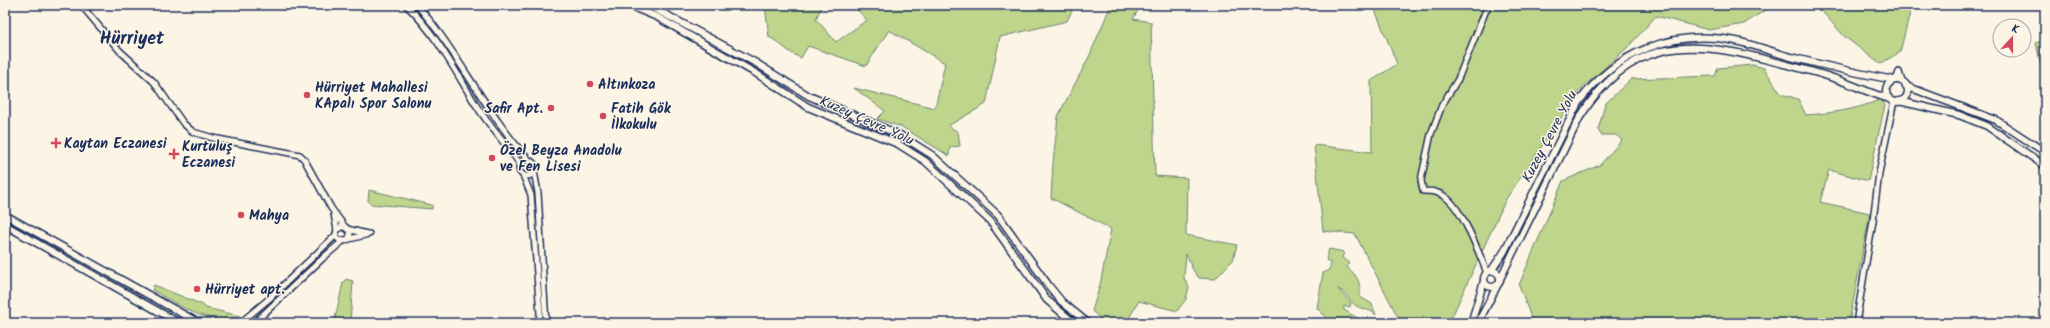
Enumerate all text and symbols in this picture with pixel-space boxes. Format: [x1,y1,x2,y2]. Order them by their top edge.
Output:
north arrow [1992,18,2032,58]
text: K [2009,20,2022,39]
district label: Hürriyet [100,25,165,54]
place label: Altınkoza [598,74,655,96]
place label: Hürriyet Mahallesi KApalı Spor Salonu [315,77,432,115]
marker: Altınkoza [585,79,595,89]
street label: Kuzey Çevre Yolu [1516,86,1584,186]
marker: Hürriyet Mahallesi KApalı Spor Salonu [302,90,312,100]
street label: Kuzey Çevre Yolu [816,90,918,152]
place label: Safir Apt. [484,98,543,120]
place label: Fatih Gök İlkokulu [611,98,672,136]
marker: Safir Apt. [546,103,556,113]
marker: Fatih Gök İlkokulu [598,111,608,121]
place label: Kaytan Eczanesi [64,133,167,155]
place label: Kurtuluş Eczanesi [182,136,236,174]
marker: Kaytan Eczanesi [51,138,61,148]
place label: Özel Beyza Anadolu ve Fen Lisesi [500,140,622,178]
marker: Kurtuluş Eczanesi [169,149,179,159]
marker: Özel Beyza Anadolu ve Fen Lisesi [487,153,497,163]
place label: Mahya [249,205,289,227]
marker: Mahya [236,210,246,220]
place label: Hürriyet apt. [205,279,285,301]
marker: Hürriyet apt. [192,284,202,294]

